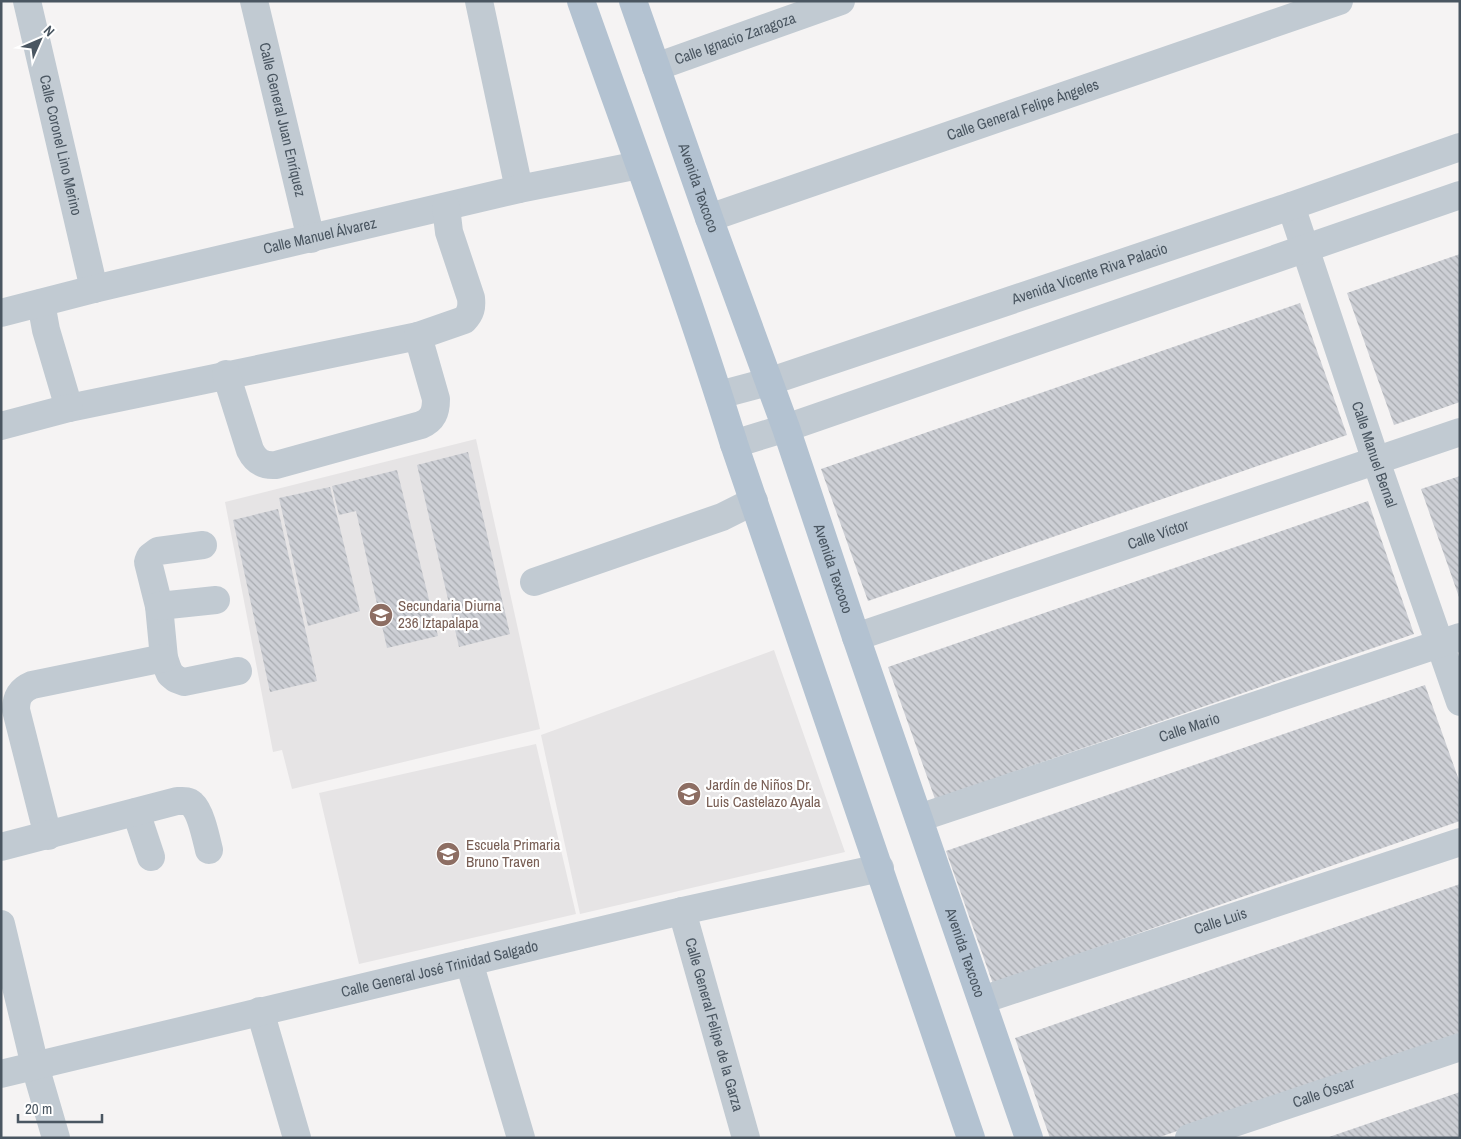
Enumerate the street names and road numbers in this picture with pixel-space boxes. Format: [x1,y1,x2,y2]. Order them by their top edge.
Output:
street label: Calle Ignacio Zaragoza [671,7,799,70]
street label: Calle General Juan Enríquez [254,40,312,199]
street label: Calle Coronel Lino Merino [35,73,88,218]
street label: Calle General Felipe Ángeles [944,74,1102,145]
street label: Avenida Texcoco [673,139,724,235]
street label: Calle Manuel Álvarez [261,212,378,259]
street label: Avenida Vicente Riva Palacio [1008,237,1170,310]
street label: Calle Manuel Bernal [1347,398,1402,510]
street label: Calle Víctor [1125,514,1191,554]
street label: Avenida Texcoco [809,520,858,616]
street label: Calle Mario [1156,707,1222,747]
street label: Calle Luis [1191,902,1249,939]
street label: Avenida Texcoco [940,904,991,1000]
street label: Calle General José Trinidad Salgado [339,935,540,1002]
street label: Calle General Felipe de la Garza [680,935,749,1114]
street label: Calle Óscar [1290,1072,1357,1113]

